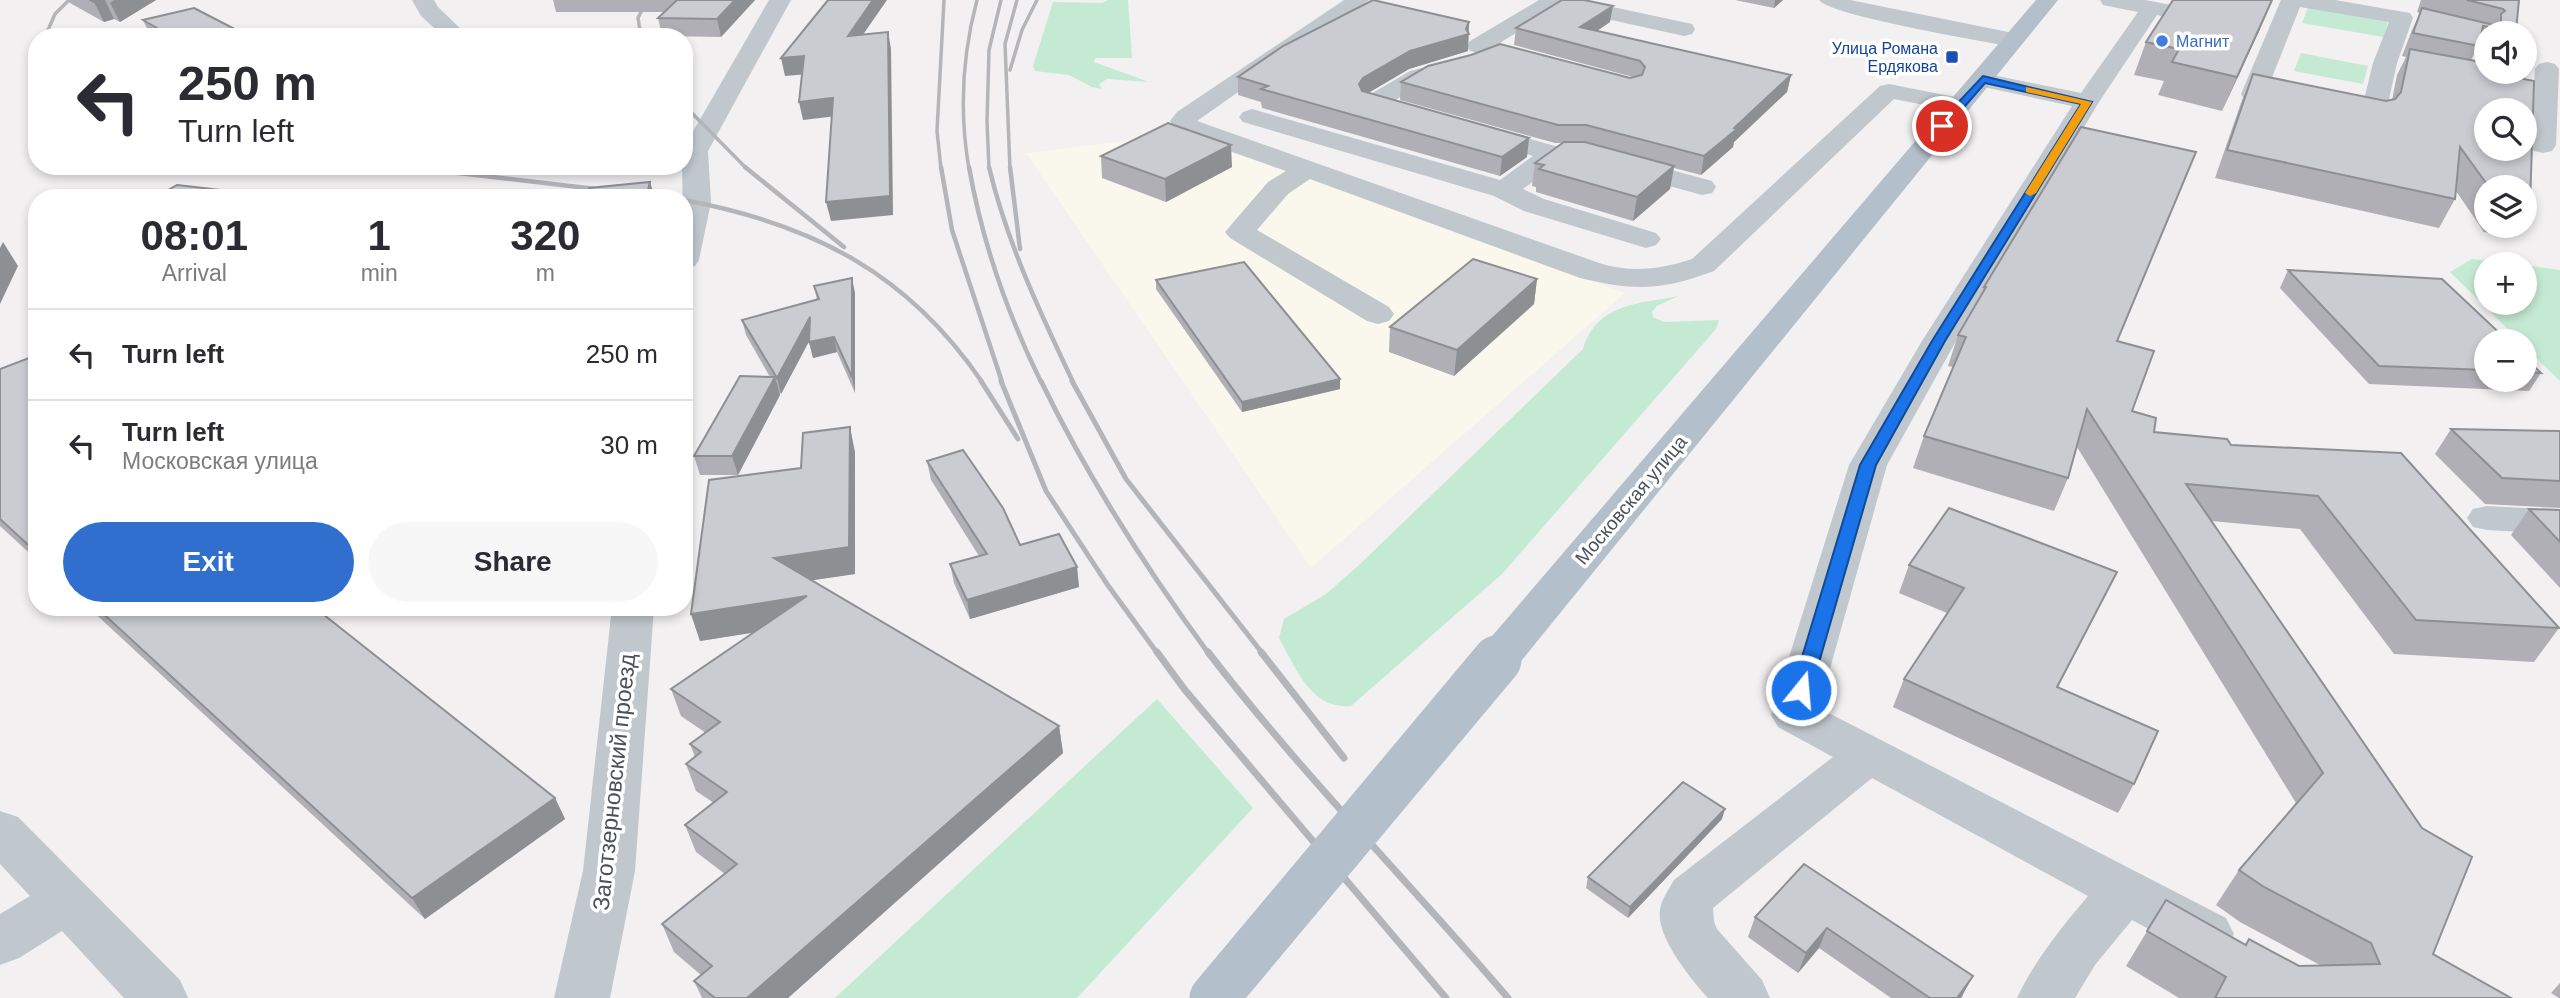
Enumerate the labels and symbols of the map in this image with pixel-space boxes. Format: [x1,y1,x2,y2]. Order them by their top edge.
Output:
marker: Магнит [2154,33,2170,49]
place label: Магнит [2176,33,2230,50]
place label: Улица Романа Ердякова [1832,40,1938,75]
marker: Улица Романа Ердякова [1944,49,1960,65]
pin [1912,96,1972,156]
street label: Московская улица [1571,431,1691,569]
street label: Заготзерновский проезд [588,652,640,912]
position arrow [1764,653,1838,727]

